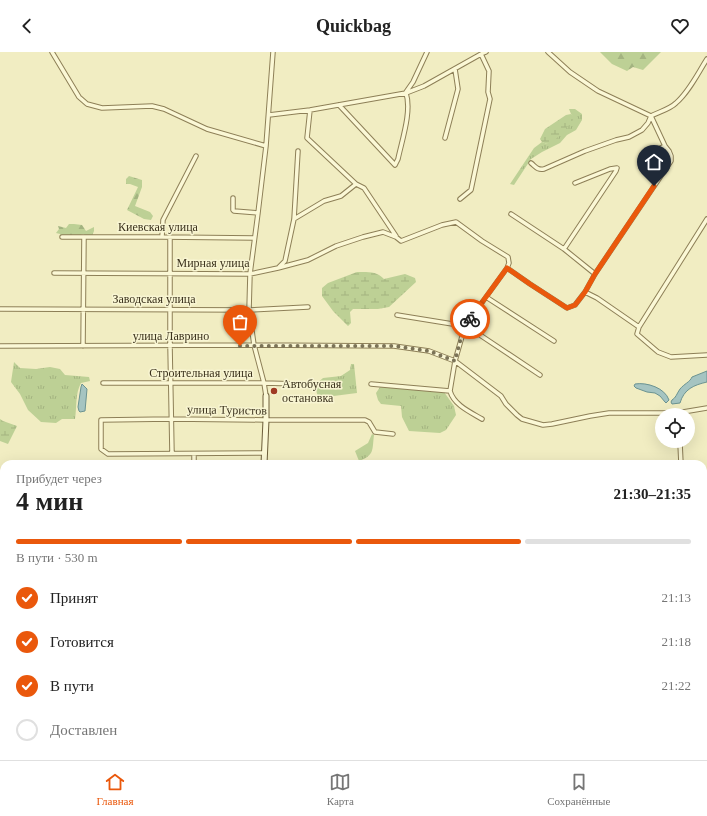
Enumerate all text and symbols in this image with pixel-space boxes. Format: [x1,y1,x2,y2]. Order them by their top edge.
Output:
icon: back [16,15,38,37]
icon: heart [669,15,691,37]
text: Quickbag [316,16,391,36]
pin [637,145,671,186]
icon: home [643,151,665,173]
street label: Киевская улица [118,220,199,234]
street label: Мирная улица [177,256,250,270]
street label: Заводская улица [112,292,196,306]
courier [450,299,490,339]
pin [223,305,257,346]
icon: bike [459,308,481,330]
icon: bag [229,311,251,333]
street label: улица Лаврино [133,329,209,343]
street label: Строительная улица [149,366,253,380]
place label: Автобусная остановка [282,377,342,405]
marker: Автобусная остановка [269,386,279,396]
street label: улица Туристов [187,402,267,418]
map controls [655,408,695,448]
button: locate [655,408,695,448]
text: Прибудет через [16,471,102,486]
text: 21:30–21:35 [614,486,691,502]
text: 4 мин [16,487,83,516]
text: В пути · 530 m [16,550,98,565]
icon: check [16,587,38,609]
text: Принят [50,590,98,606]
text: 21:13 [661,590,691,605]
icon: check [16,631,38,653]
text: Готовится [50,634,114,650]
text: 21:18 [661,634,691,649]
icon: check [16,675,38,697]
text: В пути [50,678,94,694]
text: 21:22 [661,678,691,693]
text: Доставлен [50,722,117,738]
tab: Главная [97,771,134,807]
tab: Карта [327,771,354,807]
tab: Сохранённые [547,771,610,807]

